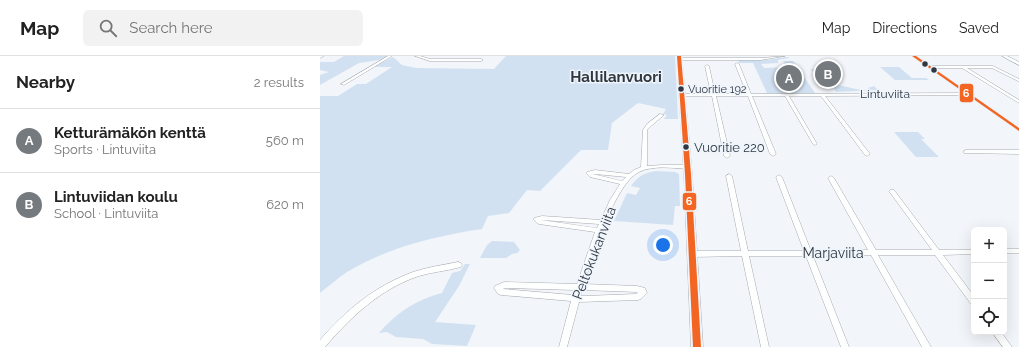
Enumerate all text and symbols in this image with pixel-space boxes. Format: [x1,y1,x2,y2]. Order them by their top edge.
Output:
search box [83,10,363,46]
text: Map [20,17,59,39]
icon: search [97,17,119,39]
text: Search here [129,19,213,37]
text: Map [822,20,850,36]
text: Directions [872,20,937,36]
text: Saved [959,20,999,36]
pin: B [815,59,841,89]
unlabelled marker [920,59,930,69]
pin: A [776,63,802,93]
unlabelled marker [929,65,939,75]
district label: Hallilanvuori [570,68,662,86]
text: Nearby [16,72,75,92]
text: 2 results [254,75,304,90]
place label: Vuoritie 192 [688,83,747,96]
line badge: 6 [959,83,974,103]
marker: Vuoritie 192 [676,84,686,94]
street label: Lintuviita [860,87,910,101]
text: 6 [963,87,970,100]
text: Ketturämäkön kenttä [54,124,206,142]
text: A [25,133,33,148]
text: 560 m [266,133,304,148]
place label: Vuoritie 220 [694,140,765,155]
text: Sports · Lintuviita [54,142,156,157]
marker: Vuoritie 220 [681,142,691,152]
text: Lintuviidan koulu [54,188,178,206]
line badge: 6 [682,192,697,211]
text: 6 [686,195,693,208]
text: B [25,197,33,212]
text: 620 m [266,197,304,212]
street label: Peltokukanviita [569,204,619,302]
text: School · Lintuviita [54,206,158,221]
map controls [971,227,1007,335]
button: + [971,227,1007,263]
your location [653,235,673,255]
street label: Marjaviita [802,245,864,261]
button: − [971,263,1007,299]
button: locate [971,299,1007,335]

